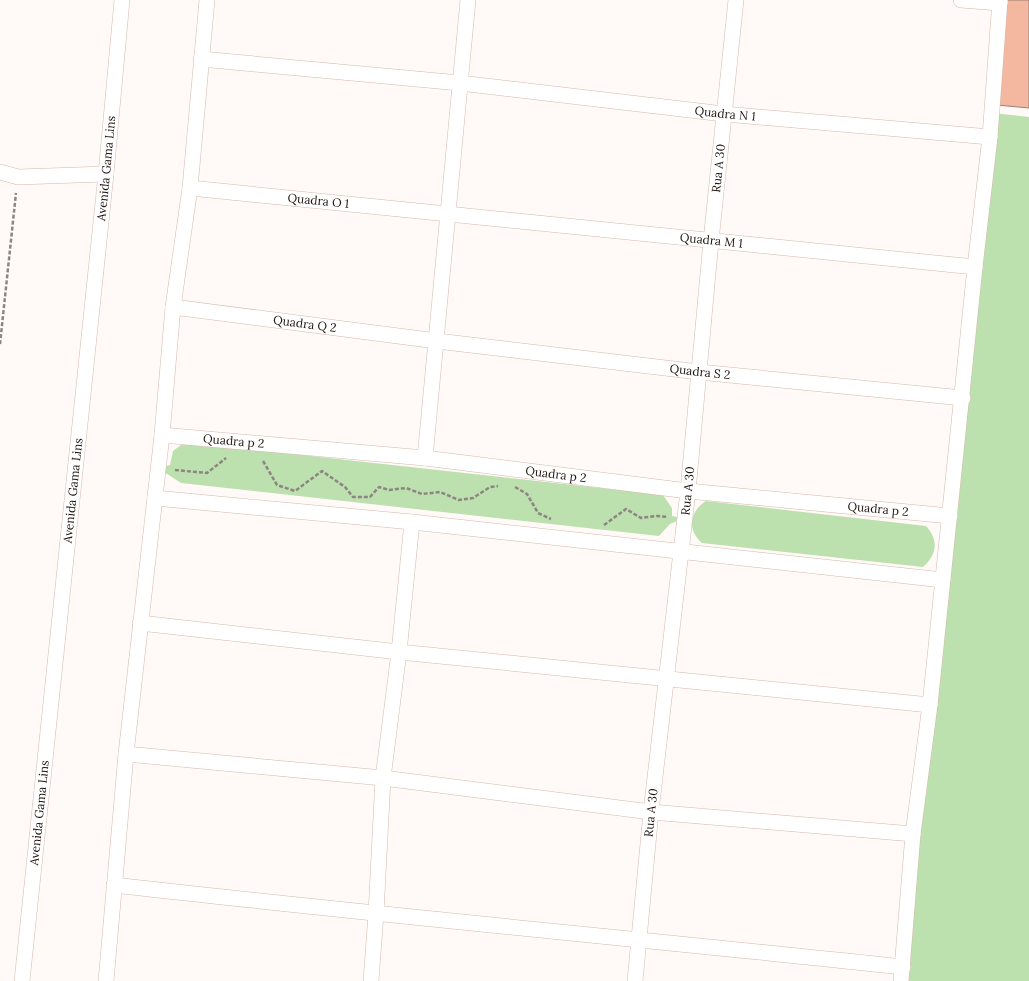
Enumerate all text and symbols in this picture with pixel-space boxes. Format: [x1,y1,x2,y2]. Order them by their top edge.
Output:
street label: Quadra N 1 [694,103,756,124]
street label: Avenida Gama Lins [93,115,118,223]
street label: Rua A 30 [708,143,728,193]
street label: Quadra O 1 [287,190,350,211]
street label: Quadra M 1 [679,229,744,251]
street label: Quadra Q 2 [272,312,338,335]
street label: Quadra S 2 [669,361,731,382]
street label: Quadra p 2 [203,431,265,451]
street label: Avenida Gama Lins [60,437,86,545]
street label: Quadra p 2 [525,463,587,485]
street label: Rua A 30 [677,466,697,516]
street label: Quadra p 2 [847,498,909,519]
street label: Avenida Gama Lins [26,759,52,867]
street label: Rua A 30 [641,788,661,838]

